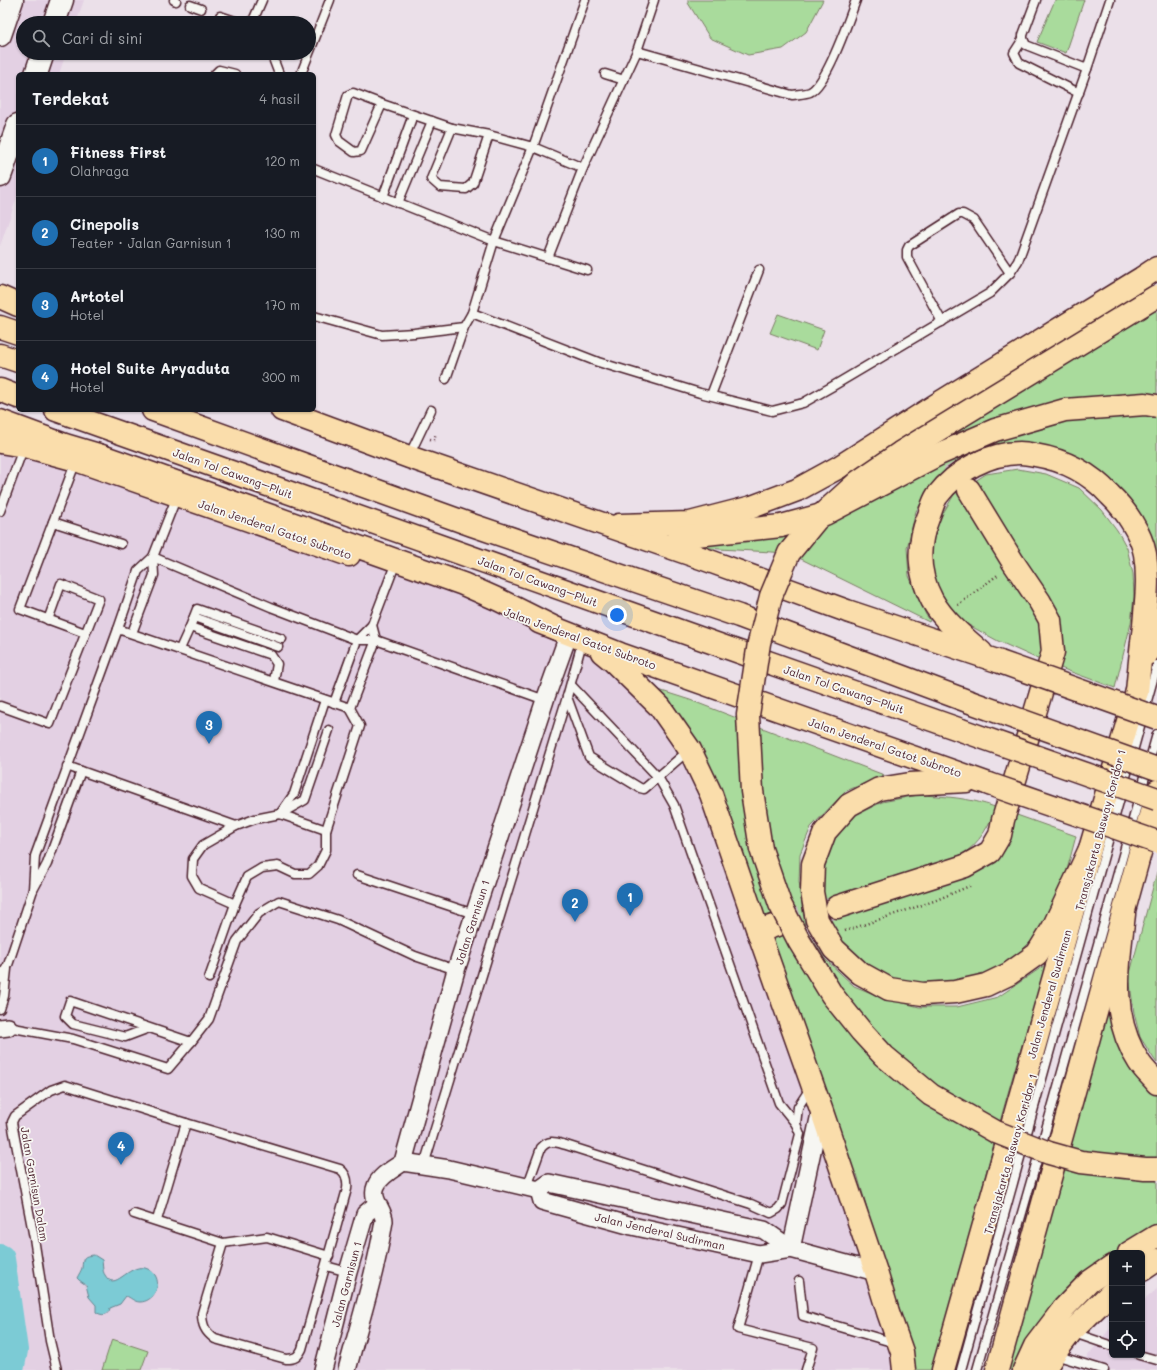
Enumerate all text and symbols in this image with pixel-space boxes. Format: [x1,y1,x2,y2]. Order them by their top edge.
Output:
search box [16,16,316,60]
icon: search [30,27,52,49]
text: Cari di sini [62,28,143,48]
text: Terdekat [32,87,109,109]
text: 4 hasil [259,90,300,107]
text: Fitness First [70,142,166,162]
text: 1 [42,152,48,169]
text: 120 m [264,152,300,169]
text: Olahraga [70,162,129,179]
text: Cinepolis [70,214,139,234]
text: 2 [41,224,49,241]
text: 130 m [264,224,300,241]
text: Teater · Jalan Garnisun 1 [70,234,232,251]
text: Artotel [70,286,124,306]
text: 3 [41,296,49,313]
text: 170 m [264,296,300,313]
text: Hotel [70,306,104,323]
text: Hotel Suite Aryaduta [70,358,230,378]
text: 4 [41,368,49,385]
text: 300 m [262,368,300,385]
text: Hotel [70,378,104,395]
street label: Jalan Tol Cawang–Pluit [171,444,295,502]
street label: Jalan Jenderal Gatot Subroto [197,496,354,562]
street label: Jalan Tol Cawang–Pluit [476,552,600,610]
street label: Jalan Jenderal Gatot Subroto [502,603,659,673]
your location [607,605,627,625]
street label: Jalan Tol Cawang–Pluit [782,661,906,717]
pin: 3 [196,711,222,744]
street label: Jalan Jenderal Gatot Subroto [807,714,964,780]
street label: Transjakarta Busway Koridor 1 [1071,748,1129,912]
street label: Jalan Garnisun 1 [451,878,493,966]
pin: 1 [617,883,643,916]
pin: 2 [562,889,588,922]
street label: Jalan Jenderal Sudirman [1023,928,1075,1060]
street label: Transjakarta Busway Koridor 1 [980,1072,1040,1236]
street label: Jalan Garnisun Dalam [18,1126,52,1242]
pin: 4 [108,1132,134,1165]
street label: Jalan Jenderal Sudirman [593,1209,727,1253]
street label: Jalan Garnisun 1 [327,1240,365,1328]
map controls [1109,1250,1145,1358]
button: + [1109,1250,1145,1286]
button: − [1109,1286,1145,1322]
button: locate [1109,1322,1145,1358]

